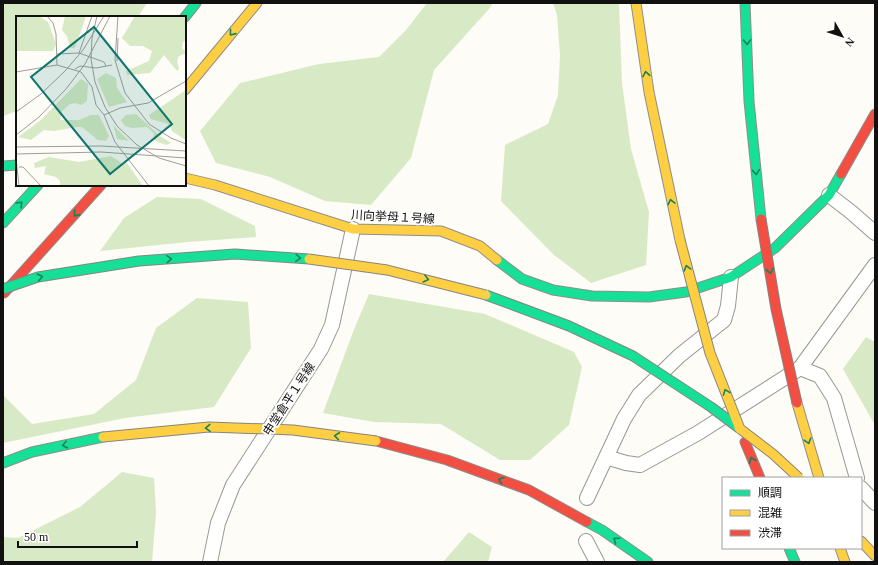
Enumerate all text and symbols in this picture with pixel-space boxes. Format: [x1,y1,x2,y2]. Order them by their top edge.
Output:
inset map [16,16,186,186]
north arrow [822,16,862,56]
one-way arrow [230,29,237,36]
text: N [843,35,857,49]
one-way arrow [743,39,751,45]
one-way arrow [642,71,650,77]
one-way arrow [752,169,761,175]
one-way arrow [668,199,676,205]
one-way arrow [16,201,23,209]
street label: 川向挙母１号線 [351,208,435,226]
one-way arrow [73,209,80,217]
one-way arrow [166,254,172,263]
one-way arrow [295,254,301,263]
one-way arrow [684,265,692,271]
one-way arrow [765,268,774,274]
one-way arrow [37,274,43,282]
one-way arrow [423,275,430,283]
street label: 申堂倉平１号線 [260,360,318,438]
one-way arrow [722,389,730,396]
one-way arrow [205,424,211,432]
one-way arrow [334,432,340,441]
one-way arrow [803,437,812,444]
one-way arrow [61,441,68,449]
one-way arrow [749,456,757,463]
one-way arrow [497,476,504,484]
legend [722,477,862,549]
text: 順調 [758,486,782,500]
text: 混雑 [758,506,782,520]
scale bar [18,523,137,549]
text: 渋滞 [758,526,782,540]
text: 50 m [24,530,49,544]
one-way arrow [613,538,620,545]

